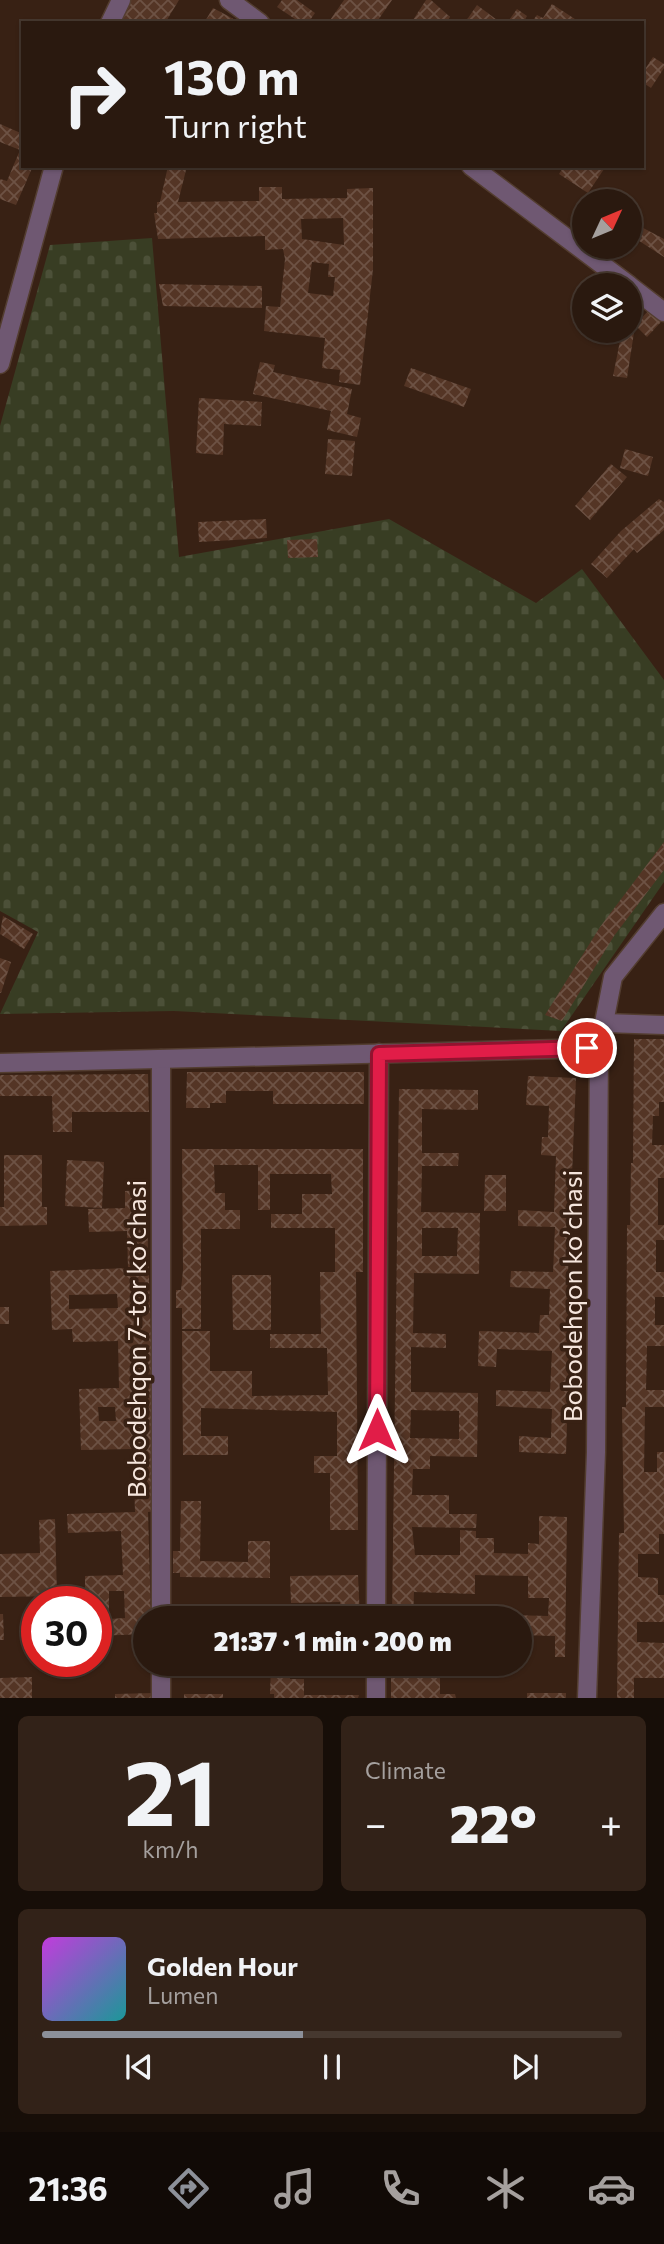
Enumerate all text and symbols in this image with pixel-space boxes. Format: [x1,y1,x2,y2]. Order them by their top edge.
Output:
text: 130 m [164,45,299,105]
icon: right [49,49,140,140]
text: Turn right [164,105,307,145]
north arrow [572,189,642,259]
map controls [572,189,642,343]
button: layers [572,273,642,343]
pin [557,1018,617,1078]
icon: arrive [568,1029,606,1067]
street label: Bobodehqon koʼchasi [556,1170,587,1422]
street label: Bobodehqon 7-tor koʼchasi [120,1180,151,1498]
position arrow [340,1393,414,1467]
speed limit sign: 30 [21,1586,112,1677]
text: 21:37 · 1 min · 200 m [213,1625,452,1656]
text: 21 [124,1733,217,1845]
text: Climate [365,1756,446,1784]
text: 22° [449,1790,537,1854]
text: − [365,1799,387,1846]
text: + [600,1799,622,1846]
text: km/h [143,1835,198,1863]
text: Golden Hour [147,1950,298,1981]
text: Lumen [147,1981,218,2009]
icon: previous [120,2048,158,2086]
icon: pause [313,2048,351,2086]
icon: next [506,2048,544,2086]
icon: directions [164,2164,213,2213]
icon: music [270,2164,319,2213]
icon: phone [376,2164,425,2213]
icon: climate [481,2164,530,2213]
icon: car [587,2164,636,2213]
text: 21:36 [28,2168,108,2208]

